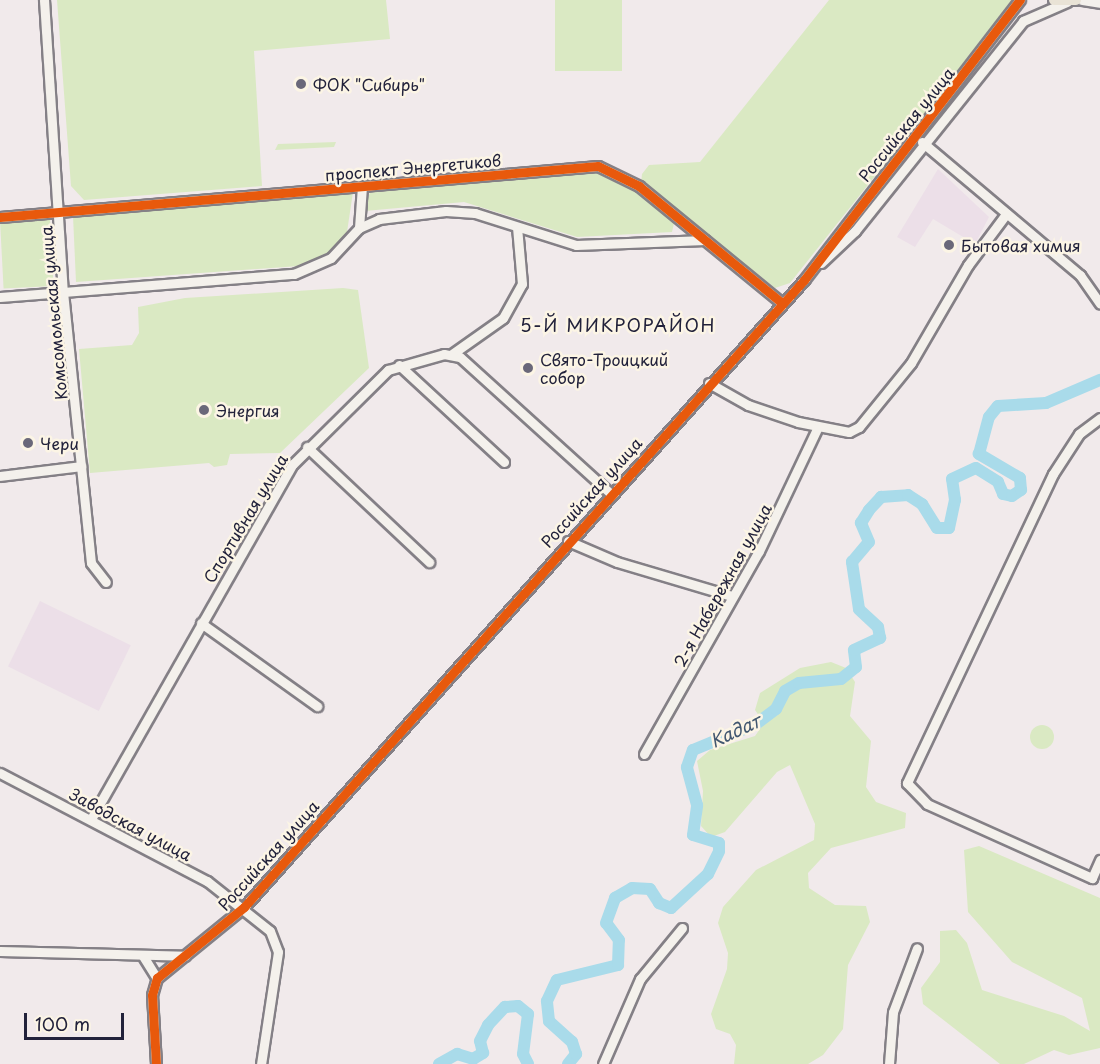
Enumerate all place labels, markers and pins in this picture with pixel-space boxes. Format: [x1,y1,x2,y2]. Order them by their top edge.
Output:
place label: ФОК "Сибирь" [313,74,426,94]
marker: ФОК "Сибирь" [294,77,308,91]
place label: Бытовая химия [961,235,1081,255]
marker: Бытовая химия [942,238,956,252]
place label: Свято-Троицкий собор [540,349,668,387]
marker: Свято-Троицкий собор [521,361,535,375]
place label: Энергия [216,400,280,420]
marker: Энергия [197,403,211,417]
place label: Чери [40,433,79,453]
marker: Чери [21,436,35,450]

